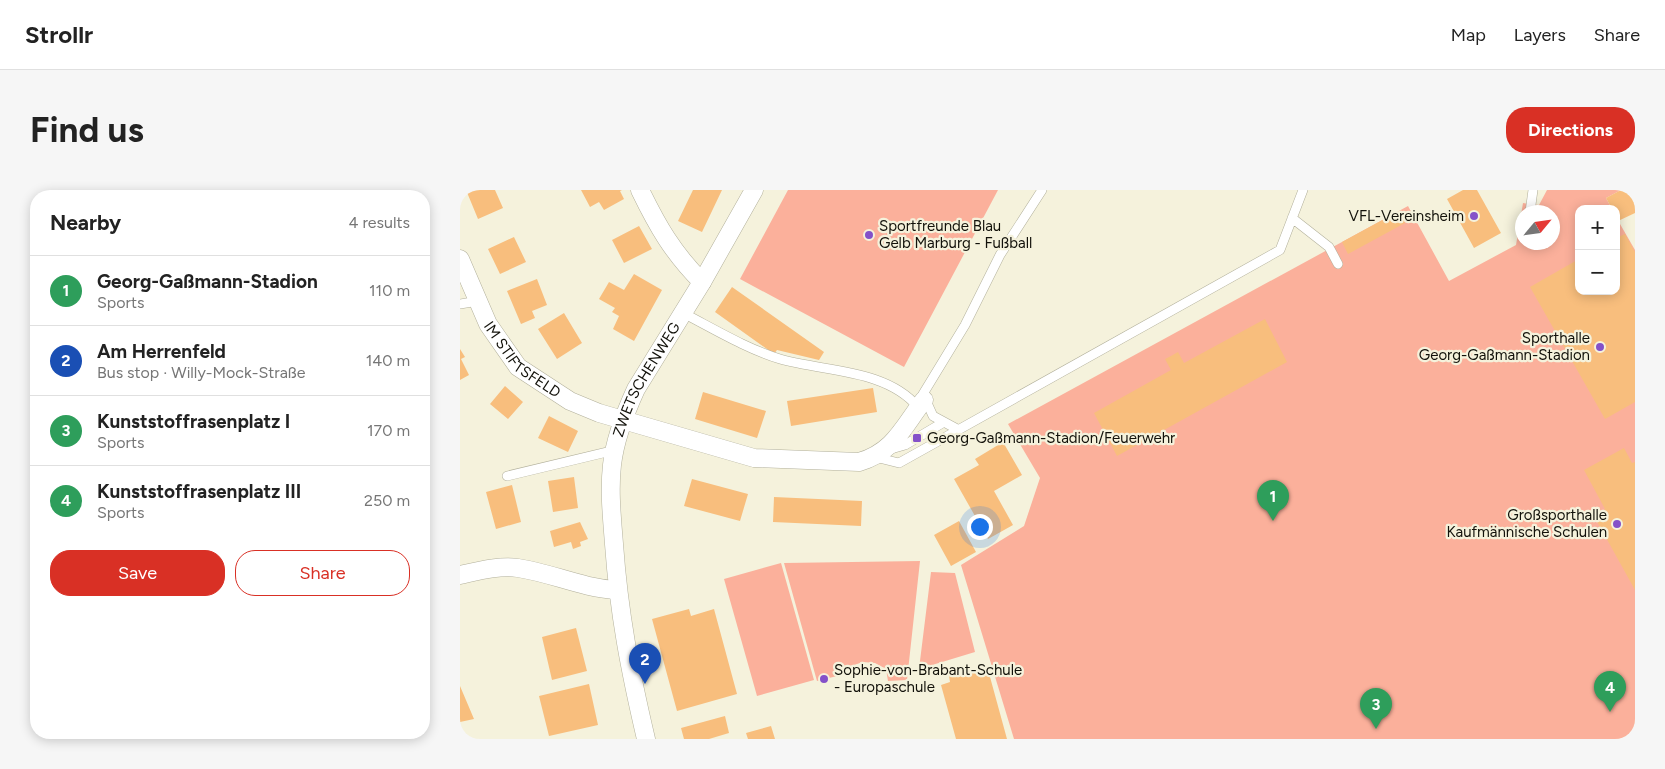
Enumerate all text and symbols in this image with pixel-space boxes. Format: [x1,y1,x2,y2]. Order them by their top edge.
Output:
text: Strollr [25,20,93,49]
text: Map [1451,24,1486,46]
text: Layers [1514,24,1566,46]
text: Share [1594,24,1640,46]
button: Directions [1506,107,1635,153]
text: Find us [30,109,144,151]
north arrow [1515,205,1560,250]
map controls [1575,205,1620,295]
button: + [1575,205,1620,250]
place label: VFL-Vereinsheim [1349,207,1464,225]
text: Nearby [50,210,121,235]
marker: VFL-Vereinsheim [1468,210,1480,222]
text: 4 results [349,213,410,232]
place label: Sportfreunde Blau Gelb Marburg - Fußball [879,217,1032,252]
marker: Sportfreunde Blau Gelb Marburg - Fußball [863,229,875,241]
button: − [1575,250,1620,295]
text: Georg-Gaßmann-Stadion [97,270,318,293]
text: 1 [63,281,69,300]
text: 110 m [369,281,410,300]
text: Sports [97,293,144,312]
street label: IM STIFTSFELD [480,318,564,401]
street label: ZWETSCHENWEG [609,319,684,439]
place label: Sporthalle Georg-Gaßmann-Stadion [1419,329,1590,364]
text: Am Herrenfeld [97,340,226,363]
marker: Sporthalle Georg-Gaßmann-Stadion [1594,341,1606,353]
text: 2 [61,351,71,370]
text: 140 m [366,351,410,370]
text: Bus stop · Willy-Mock-Straße [97,363,306,382]
text: Kunststoffrasenplatz I [97,410,290,433]
text: 3 [62,421,70,440]
text: 170 m [367,421,410,440]
place label: Georg-Gaßmann-Stadion/Feuerwehr [927,429,1175,447]
marker: Georg-Gaßmann-Stadion/Feuerwehr [911,432,923,444]
text: Sports [97,433,144,452]
text: Kunststoffrasenplatz III [97,480,301,503]
pin: 1 [1257,480,1289,521]
text: 4 [61,491,71,510]
text: 250 m [364,491,410,510]
text: Sports [97,503,144,522]
place label: Großsporthalle Kaufmännische Schulen [1447,506,1607,541]
your location [967,514,993,540]
marker: Großsporthalle Kaufmännische Schulen [1611,518,1623,530]
button: Save [50,550,225,596]
button: Share [235,550,410,596]
pin: 2 [629,643,661,684]
place label: Sophie-von-Brabant-Schule - Europaschule [834,661,1022,696]
pin: 4 [1594,671,1626,712]
marker: Sophie-von-Brabant-Schule - Europaschule [818,673,830,685]
pin: 3 [1360,688,1392,729]

